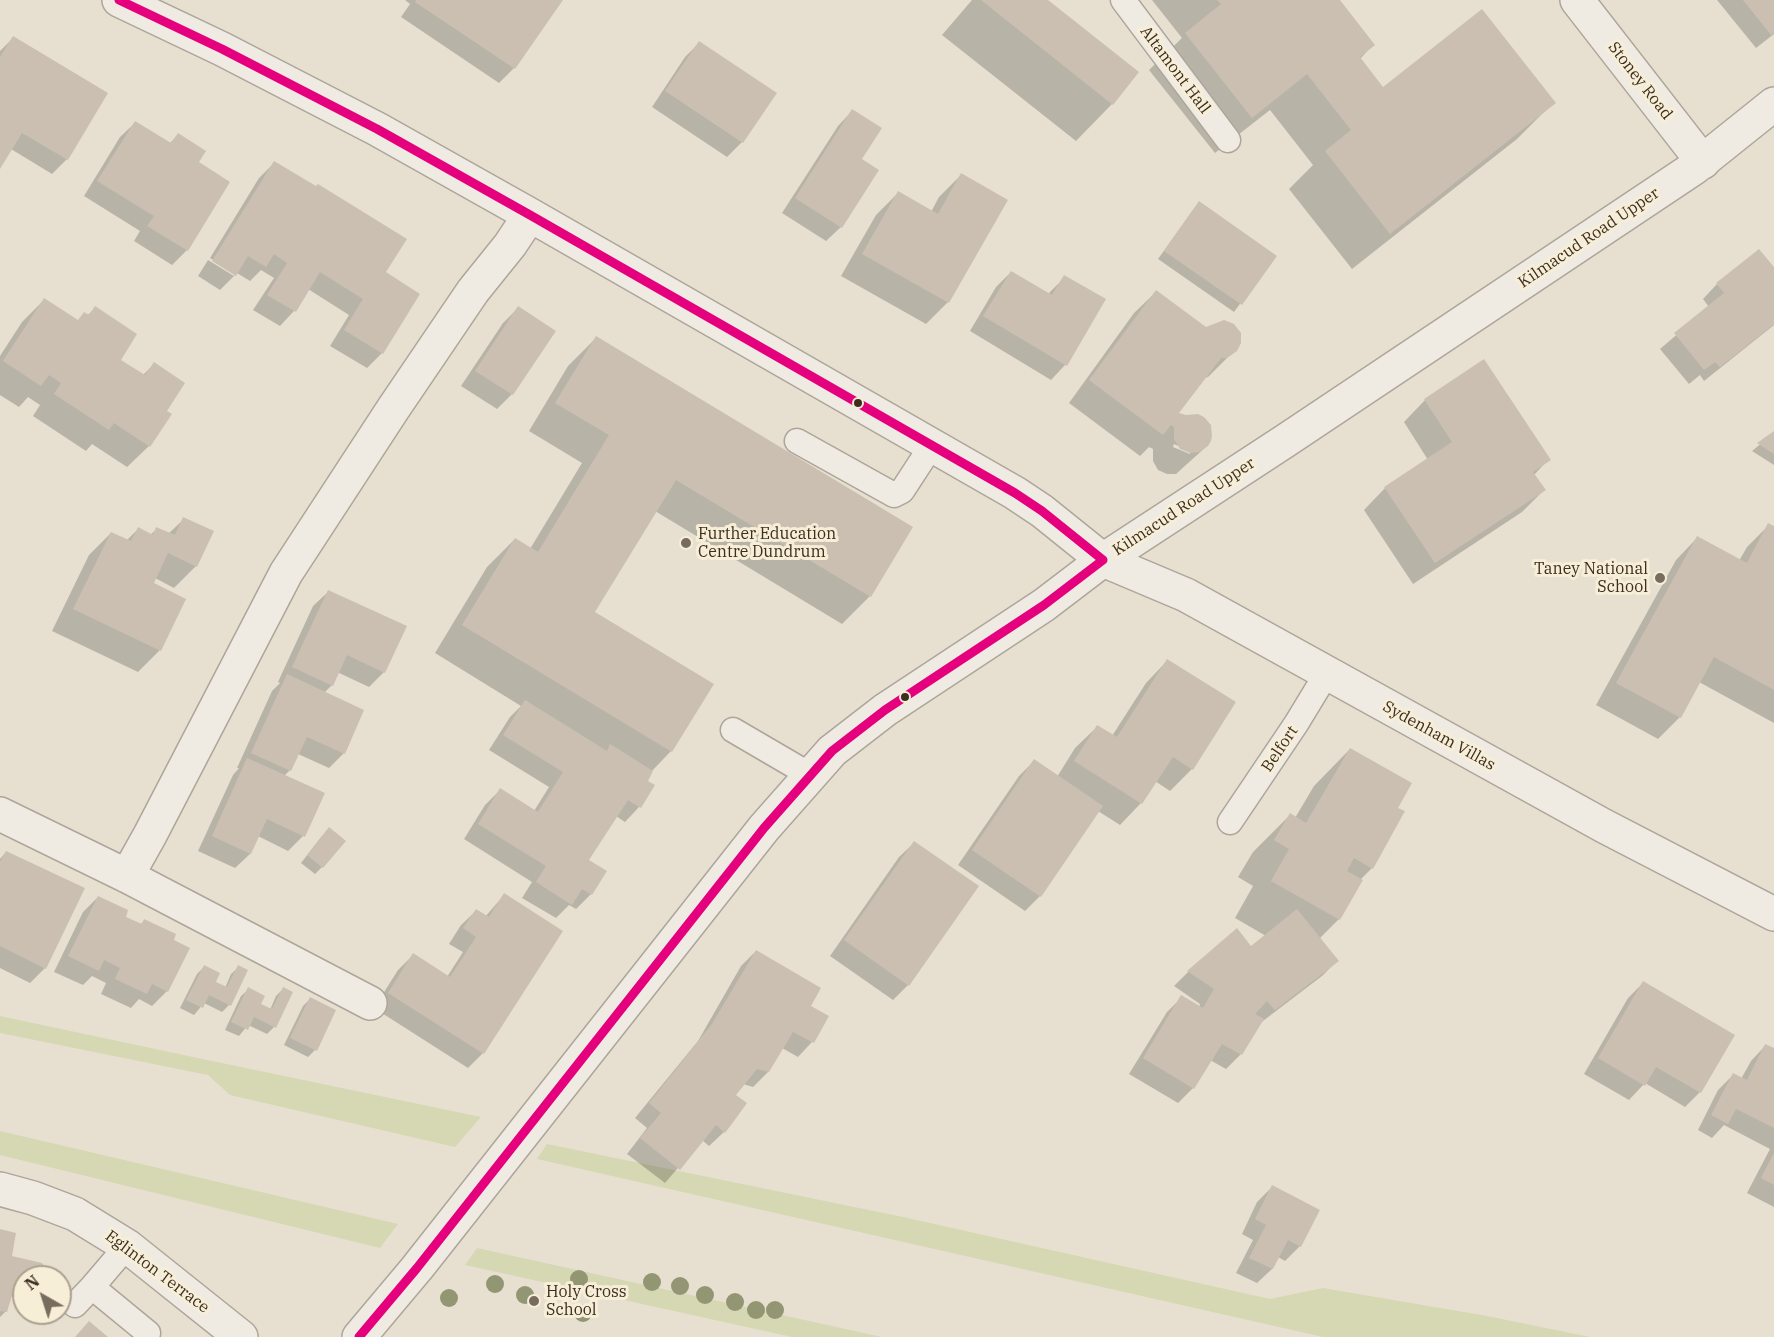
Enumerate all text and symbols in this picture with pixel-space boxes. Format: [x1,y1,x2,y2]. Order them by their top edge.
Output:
street label: Altamont Hall [1136,22,1214,118]
street label: Stoney Road [1604,38,1676,124]
street label: Kilmacud Road Upper [1515,184,1663,292]
unlabelled marker [852,397,864,409]
street label: Kilmacud Road Upper [1109,454,1259,560]
place label: Further Education Centre Dundrum [698,524,836,562]
marker: Further Education Centre Dundrum [679,536,693,550]
place label: Taney National School [1534,559,1648,597]
marker: Taney National School [1653,571,1667,585]
unlabelled marker [899,691,911,703]
street label: Sydenham Villas [1379,697,1499,775]
street label: Belfort [1258,722,1302,776]
street label: Eglinton Terrace [101,1227,213,1317]
north arrow [12,1265,72,1325]
text: N [21,1271,43,1294]
place label: Holy Cross School [546,1282,626,1320]
marker: Holy Cross School [527,1294,541,1308]

